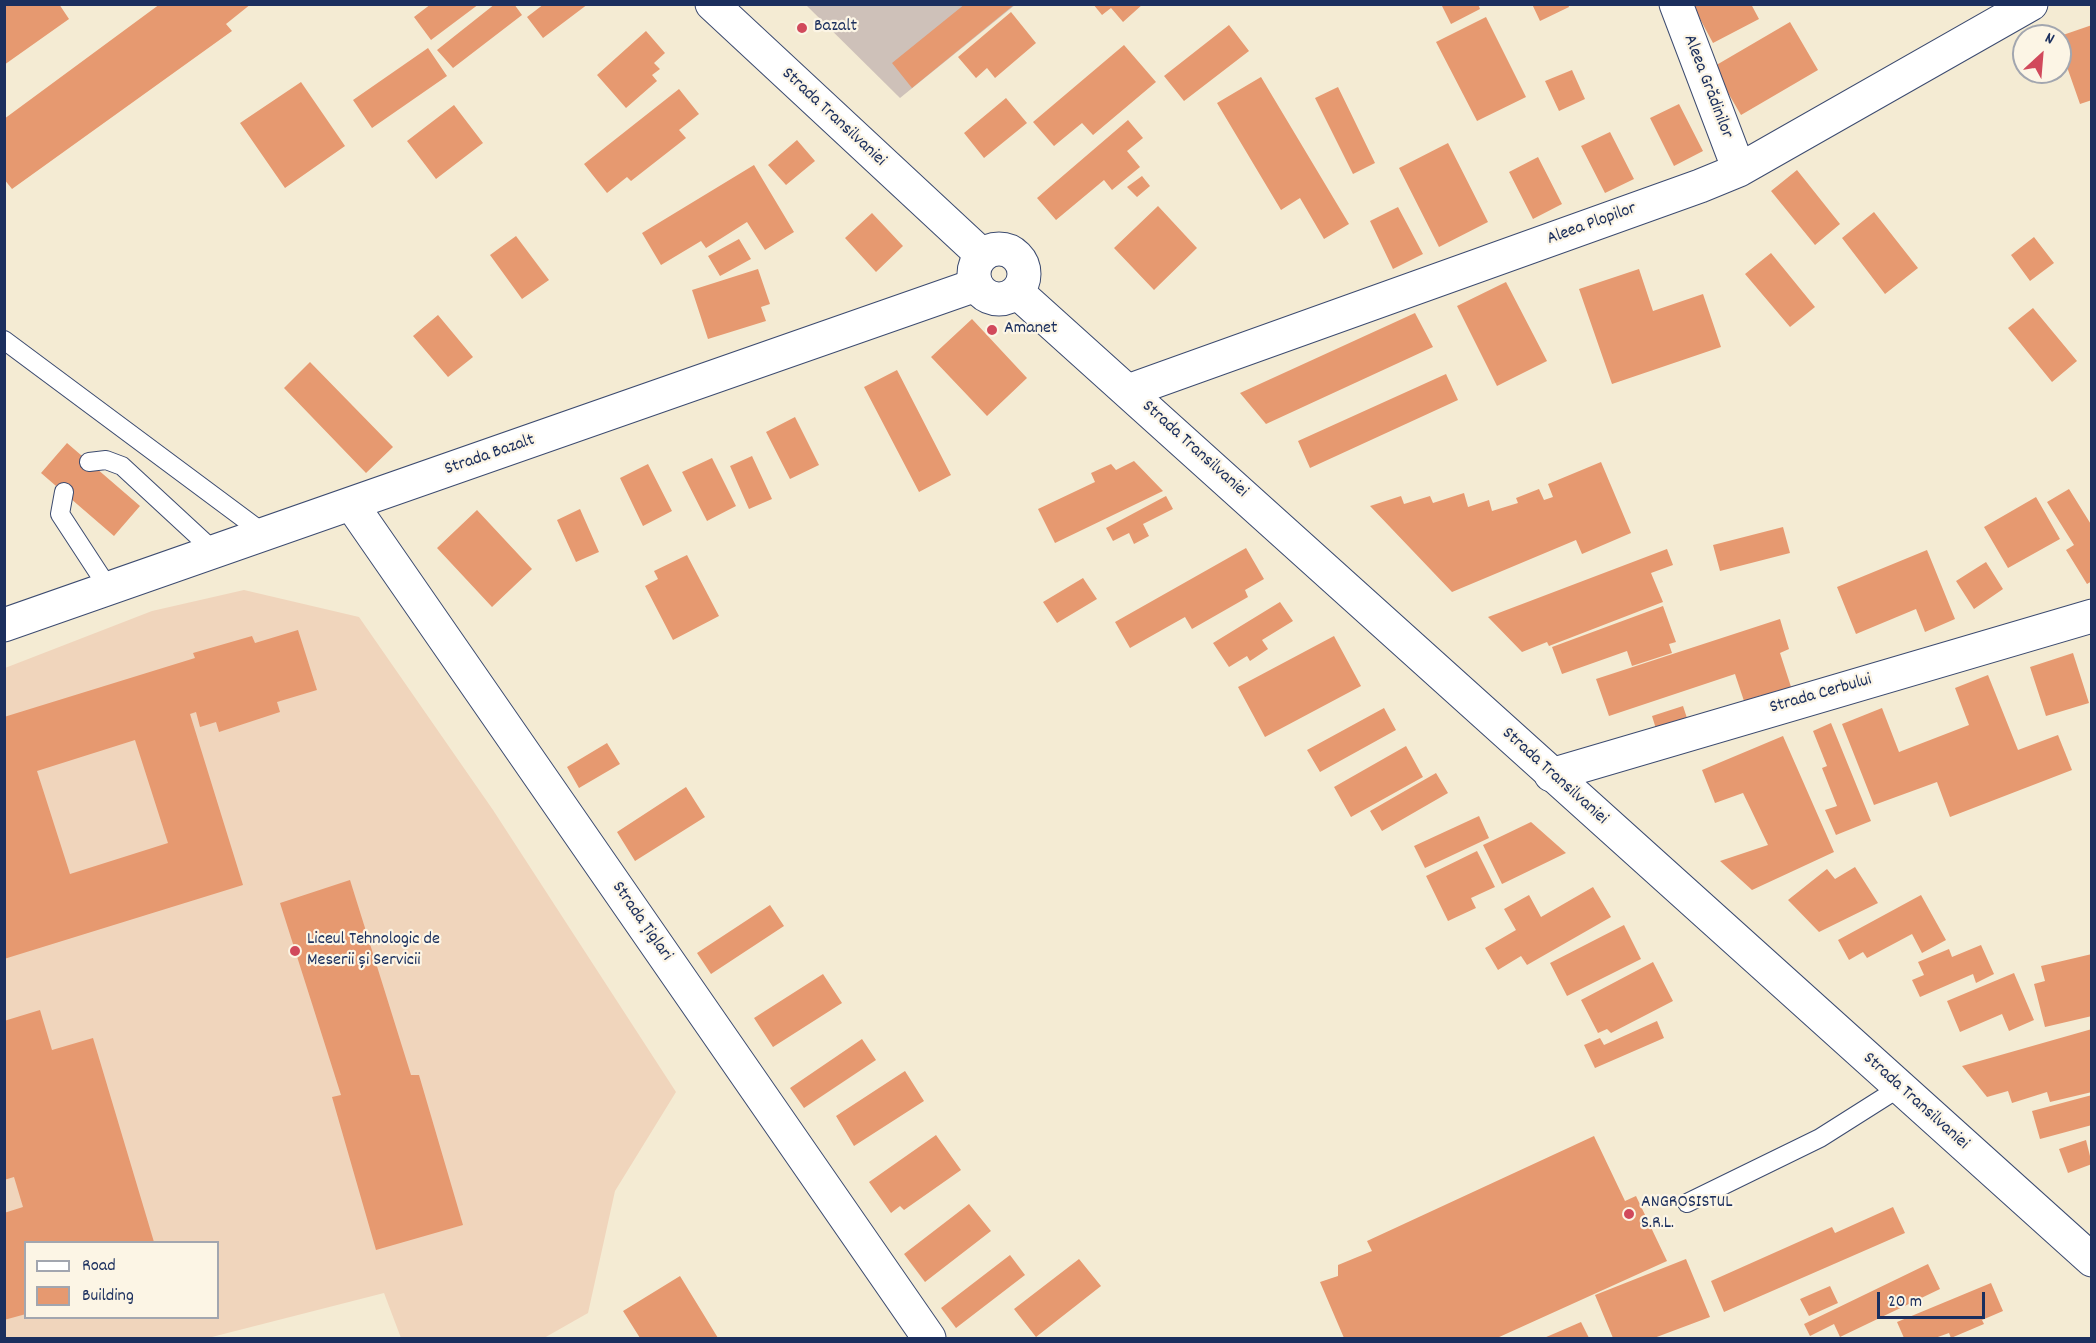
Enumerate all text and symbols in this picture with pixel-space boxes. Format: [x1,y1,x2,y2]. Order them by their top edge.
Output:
place label: Bazalt [814,17,857,39]
marker: Bazalt [795,21,809,35]
north arrow [2012,24,2072,84]
text: N [2041,27,2058,51]
street label: Aleea Grădinilor [1677,32,1737,142]
street label: Strada Transilvaniei [776,64,890,172]
street label: Aleea Plopilor [1544,199,1640,251]
place label: Amanet [1004,319,1058,341]
marker: Amanet [985,323,999,337]
street label: Strada Transilvaniei [1137,397,1251,503]
street label: Strada Bazalt [442,431,538,481]
street label: Strada Cerbului [1768,670,1874,720]
street label: Strada Transilvaniei [1497,724,1611,830]
street label: Strada Țiglari [606,878,676,966]
place label: Liceul Tehnologic de Meserii și Servicii [307,930,440,972]
marker: Liceul Tehnologic de Meserii și Servicii [288,944,302,958]
street label: Strada Transilvaniei [1858,1049,1972,1155]
place label: ANGROSISTUL S.R.L. [1641,1193,1733,1236]
marker: ANGROSISTUL S.R.L. [1622,1207,1636,1221]
legend [24,1241,219,1319]
text: Road [82,1254,116,1279]
scale bar [1880,1280,1988,1318]
text: Building [82,1284,134,1309]
text: 20 m [1888,1290,1922,1315]

